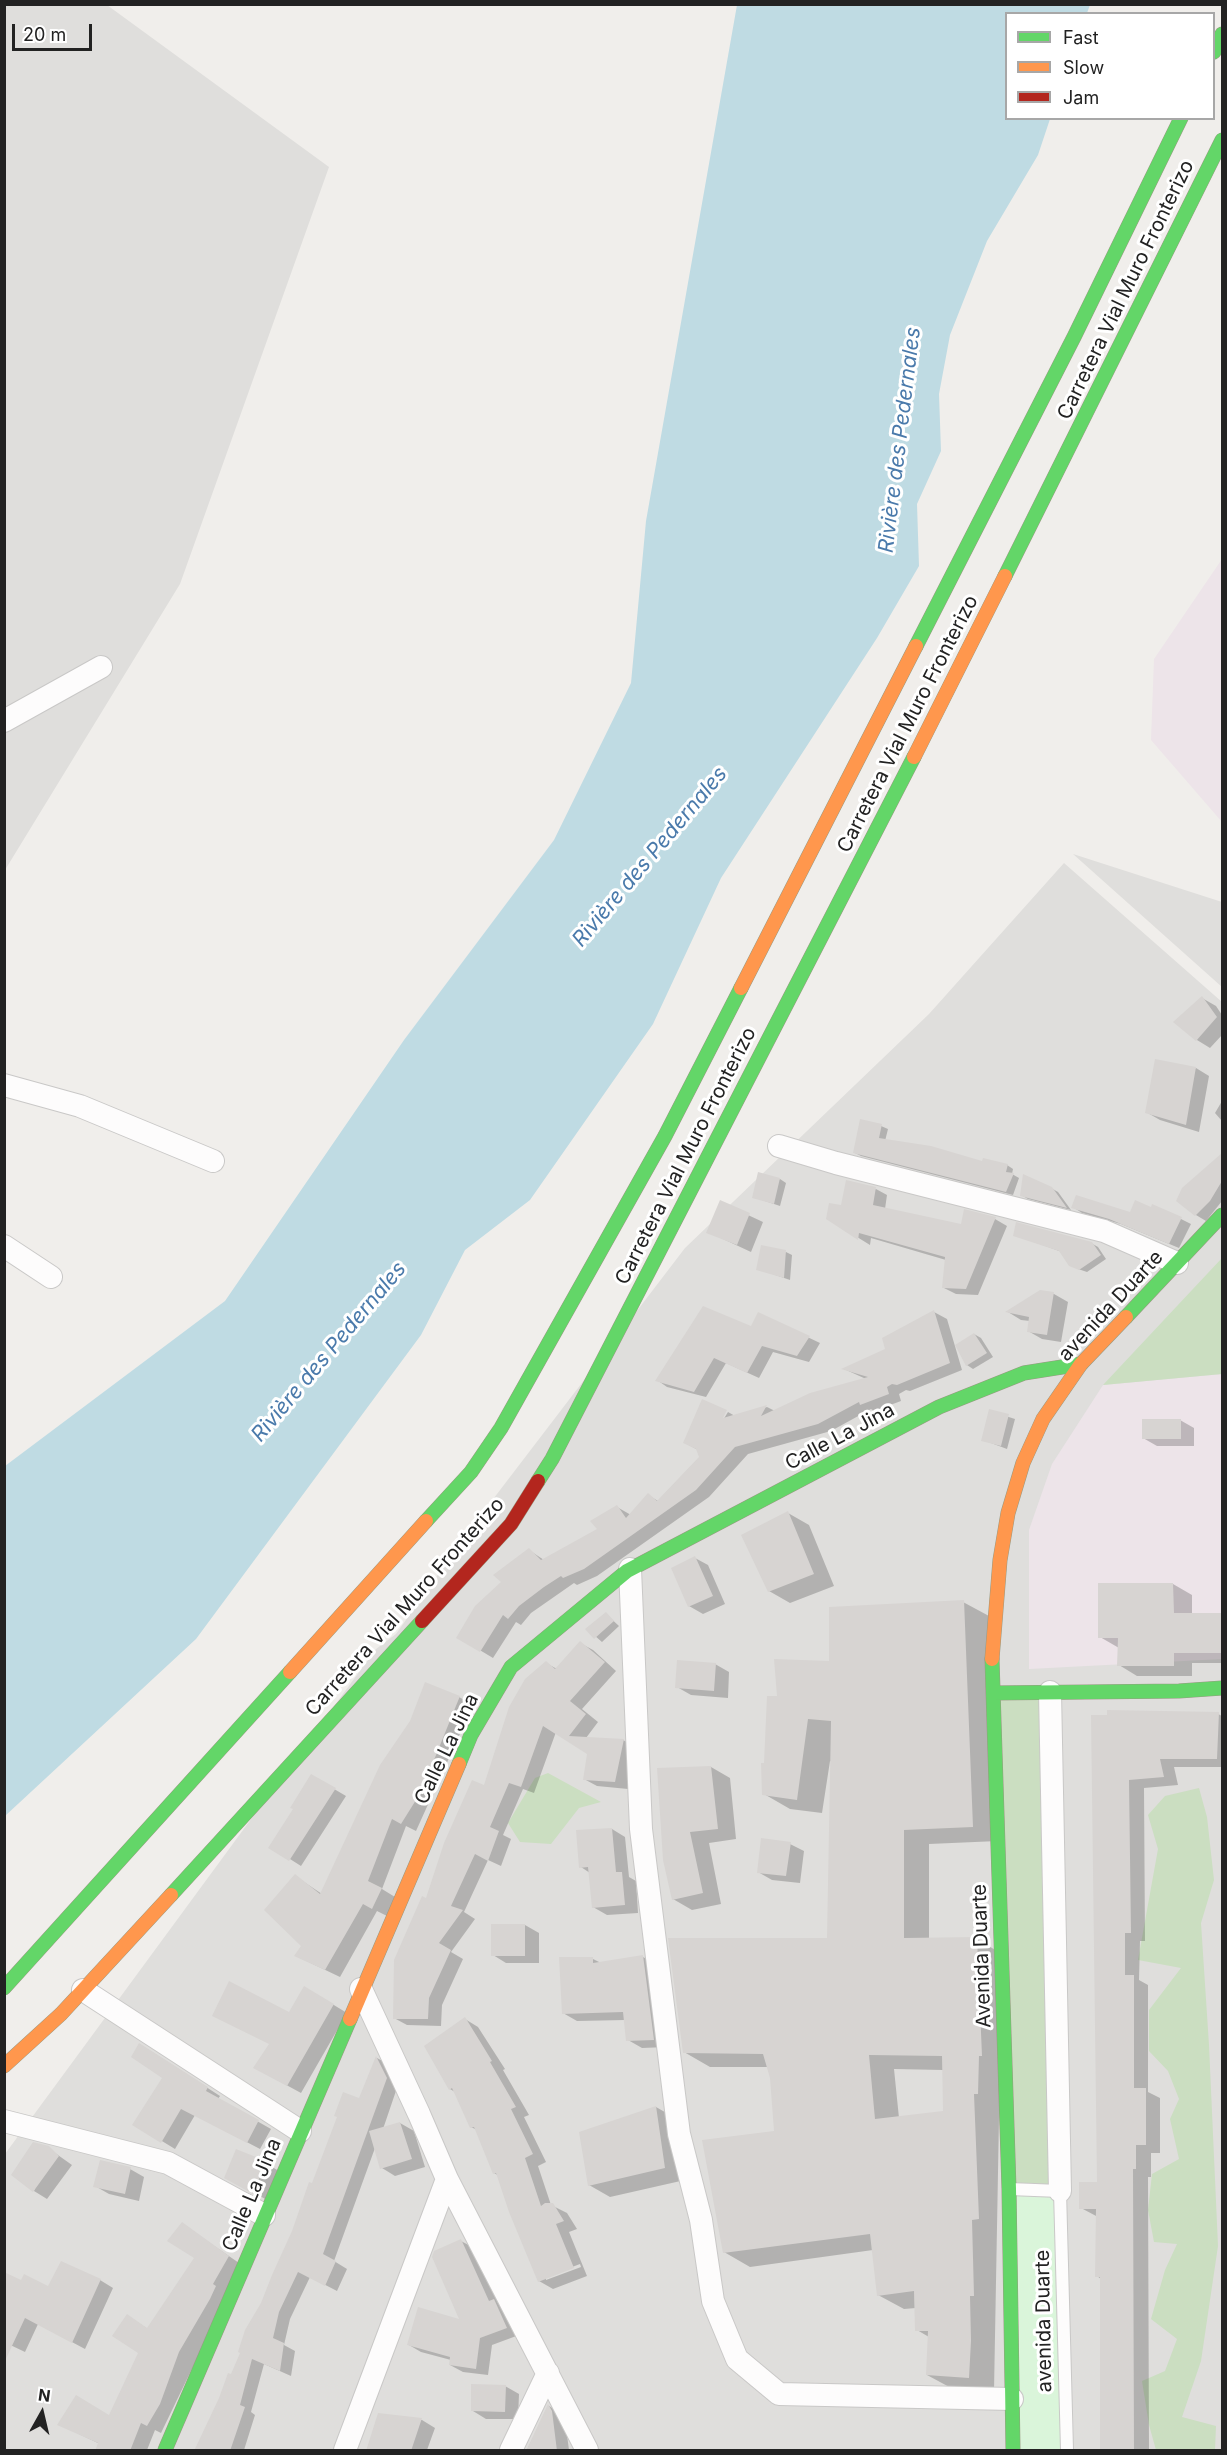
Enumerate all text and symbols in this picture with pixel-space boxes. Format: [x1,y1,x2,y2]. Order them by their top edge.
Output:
scale bar [15,12,94,50]
legend [1005,12,1215,120]
text: 20 m [23,24,66,45]
text: Fast [1063,27,1099,48]
text: Slow [1063,57,1104,78]
text: Jam [1063,87,1099,108]
street label: Carretera Vial Muro Fronterizo [1053,156,1199,424]
water label: Rivière des Pedernales [874,326,926,554]
street label: Carretera Vial Muro Fronterizo [832,591,984,857]
water label: Rivière des Pedernales [567,762,733,952]
street label: Carretera Vial Muro Fronterizo [610,1023,762,1289]
street label: avenida Duarte [1054,1246,1168,1366]
water label: Rivière des Pedernales [246,1257,412,1447]
street label: Calle La Jina [781,1398,899,1476]
street label: Carretera Vial Muro Fronterizo [301,1493,509,1721]
street label: Calle La Jina [410,1690,484,1808]
street label: Avenida Duarte [967,1884,997,2028]
street label: Calle La Jina [217,2135,287,2255]
street label: avenida Duarte [1031,2250,1057,2392]
north arrow [12,2383,72,2443]
text: N [37,2384,52,2406]

